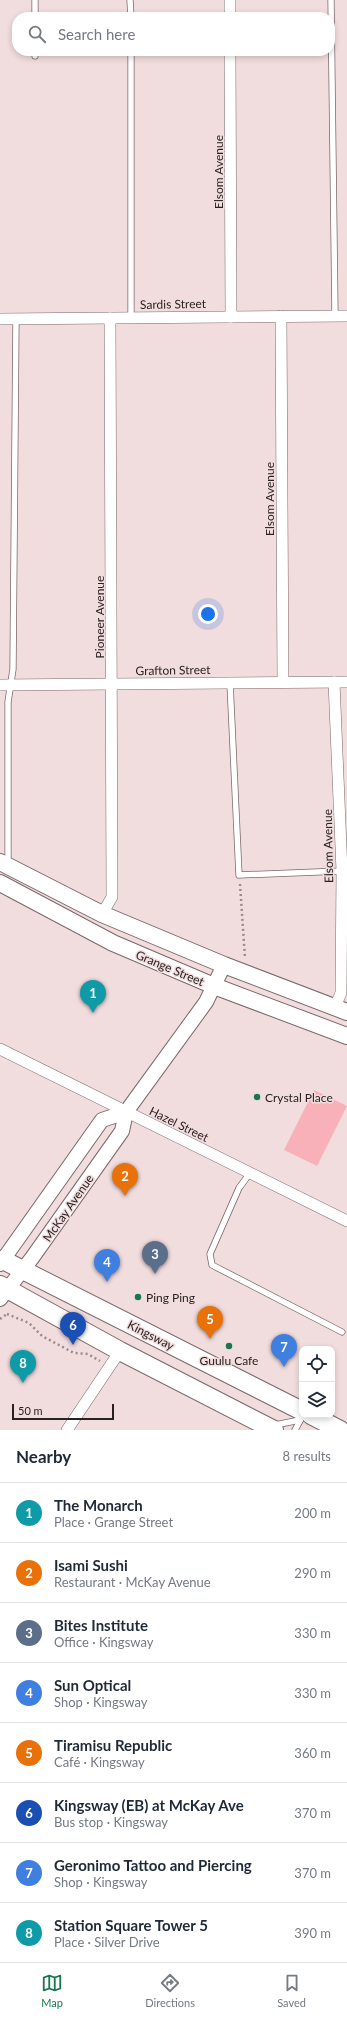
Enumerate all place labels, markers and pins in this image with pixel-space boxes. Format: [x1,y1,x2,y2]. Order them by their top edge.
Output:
pin: 1 [80,980,106,1013]
place label: Crystal Place [265,1090,333,1105]
marker: Crystal Place [252,1092,262,1102]
pin: 2 [112,1163,138,1196]
pin: 3 [142,1241,168,1274]
pin: 4 [94,1249,120,1282]
place label: Ping Ping [146,1290,195,1305]
marker: Ping Ping [133,1292,143,1302]
pin: 5 [197,1306,223,1339]
pin: 6 [60,1312,86,1345]
pin: 7 [271,1334,297,1367]
marker: Guulu Cafe [224,1341,234,1351]
pin: 8 [10,1350,36,1383]
place label: Guulu Cafe [200,1353,258,1368]

